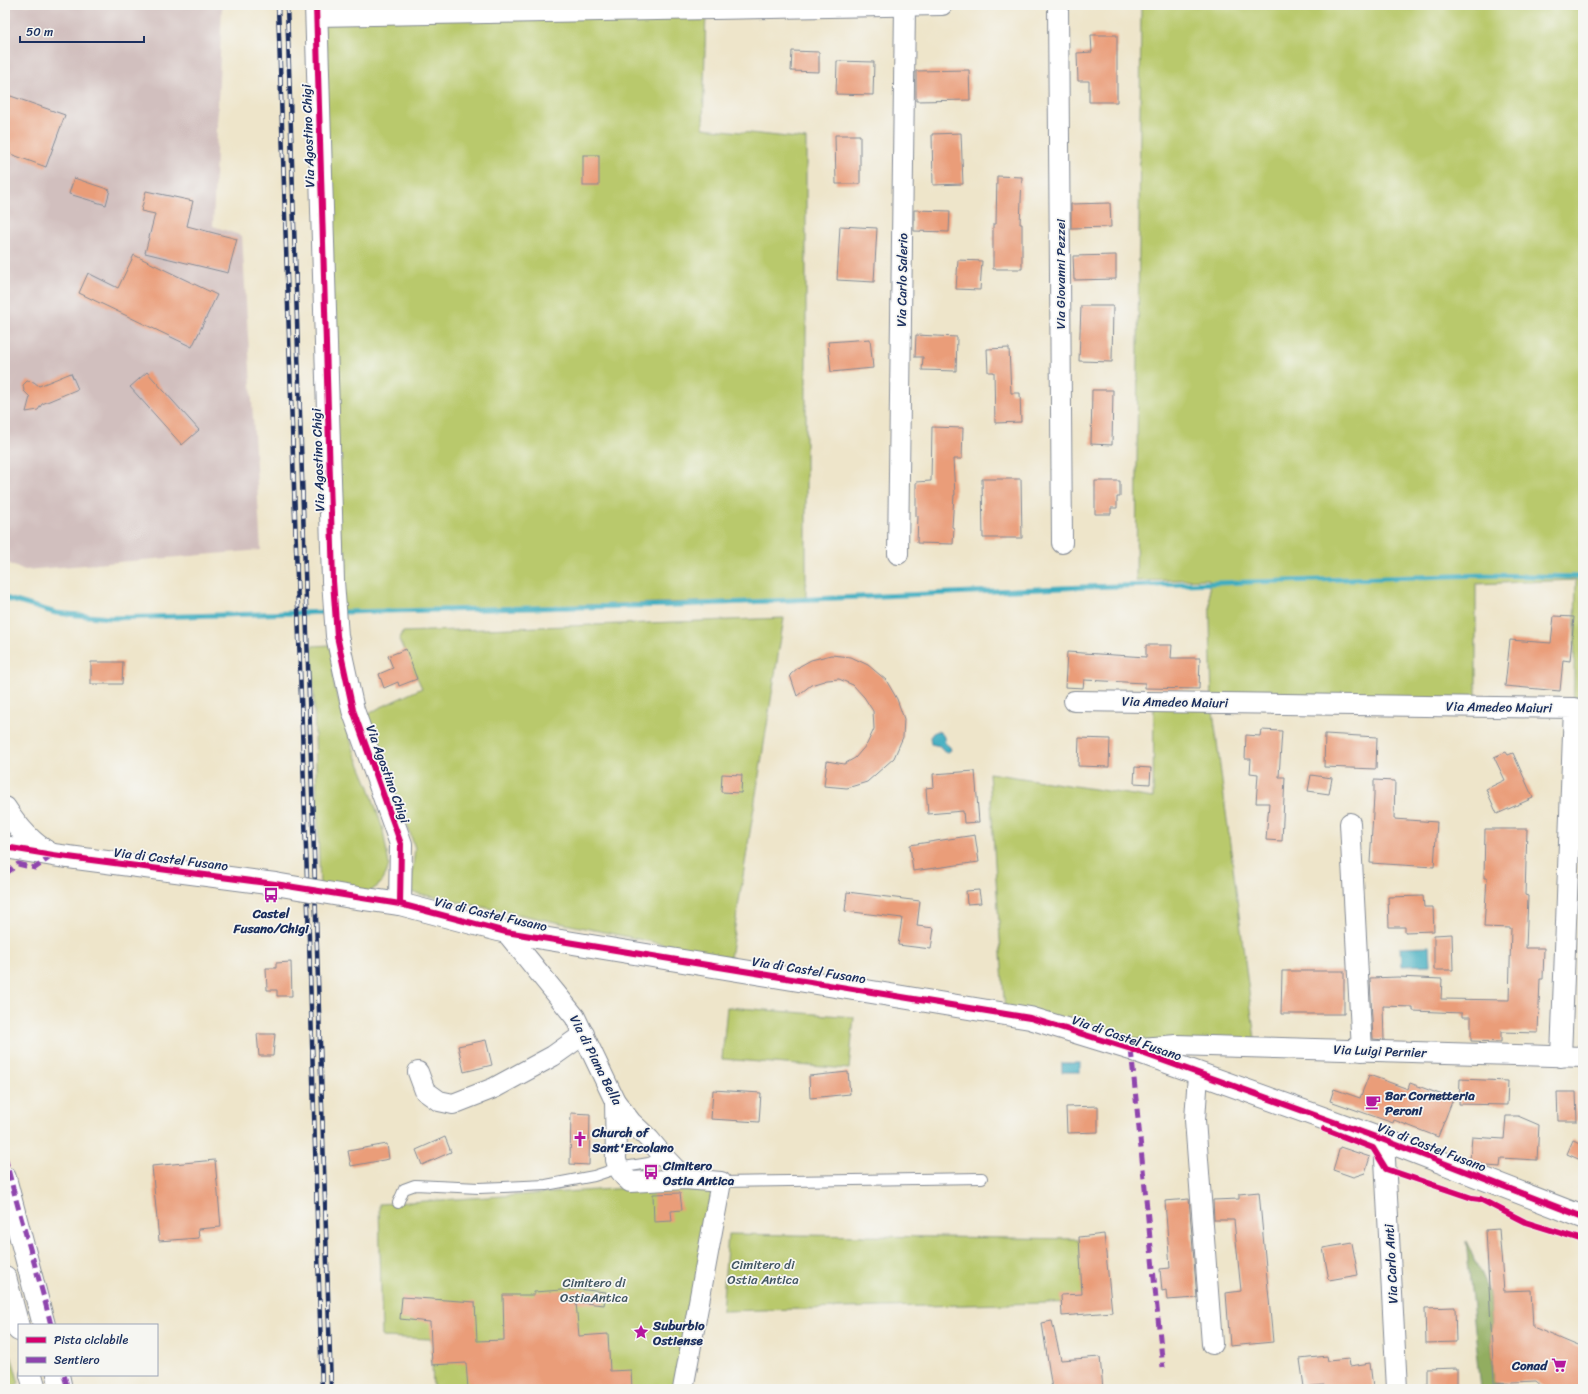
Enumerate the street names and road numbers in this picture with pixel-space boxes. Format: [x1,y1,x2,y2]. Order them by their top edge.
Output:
street label: Via Agostino Chigi [295,84,321,188]
street label: Via Giovanni Pezzei [1049,218,1072,329]
street label: Via Carlo Salerio [890,232,914,327]
street label: Via Agostino Chigi [305,408,331,512]
street label: Via Amedeo Maiuri [1122,690,1229,714]
street label: Via Amedeo Maiuri [1446,695,1553,719]
street label: Via Agostino Chigi [360,722,417,827]
street label: Via di Castel Fusano [113,841,230,877]
street label: Via di Castel Fusano [432,890,550,938]
street label: Via di Castel Fusano [750,950,868,990]
street label: Via di Castel Fusano [1069,1008,1185,1068]
street label: Via di Piana Bella [563,1011,629,1110]
street label: Via Luigi Pernier [1333,1038,1428,1064]
street label: Via di Castel Fusano [1374,1116,1490,1178]
street label: Via Carlo Anti [1377,1223,1405,1304]

